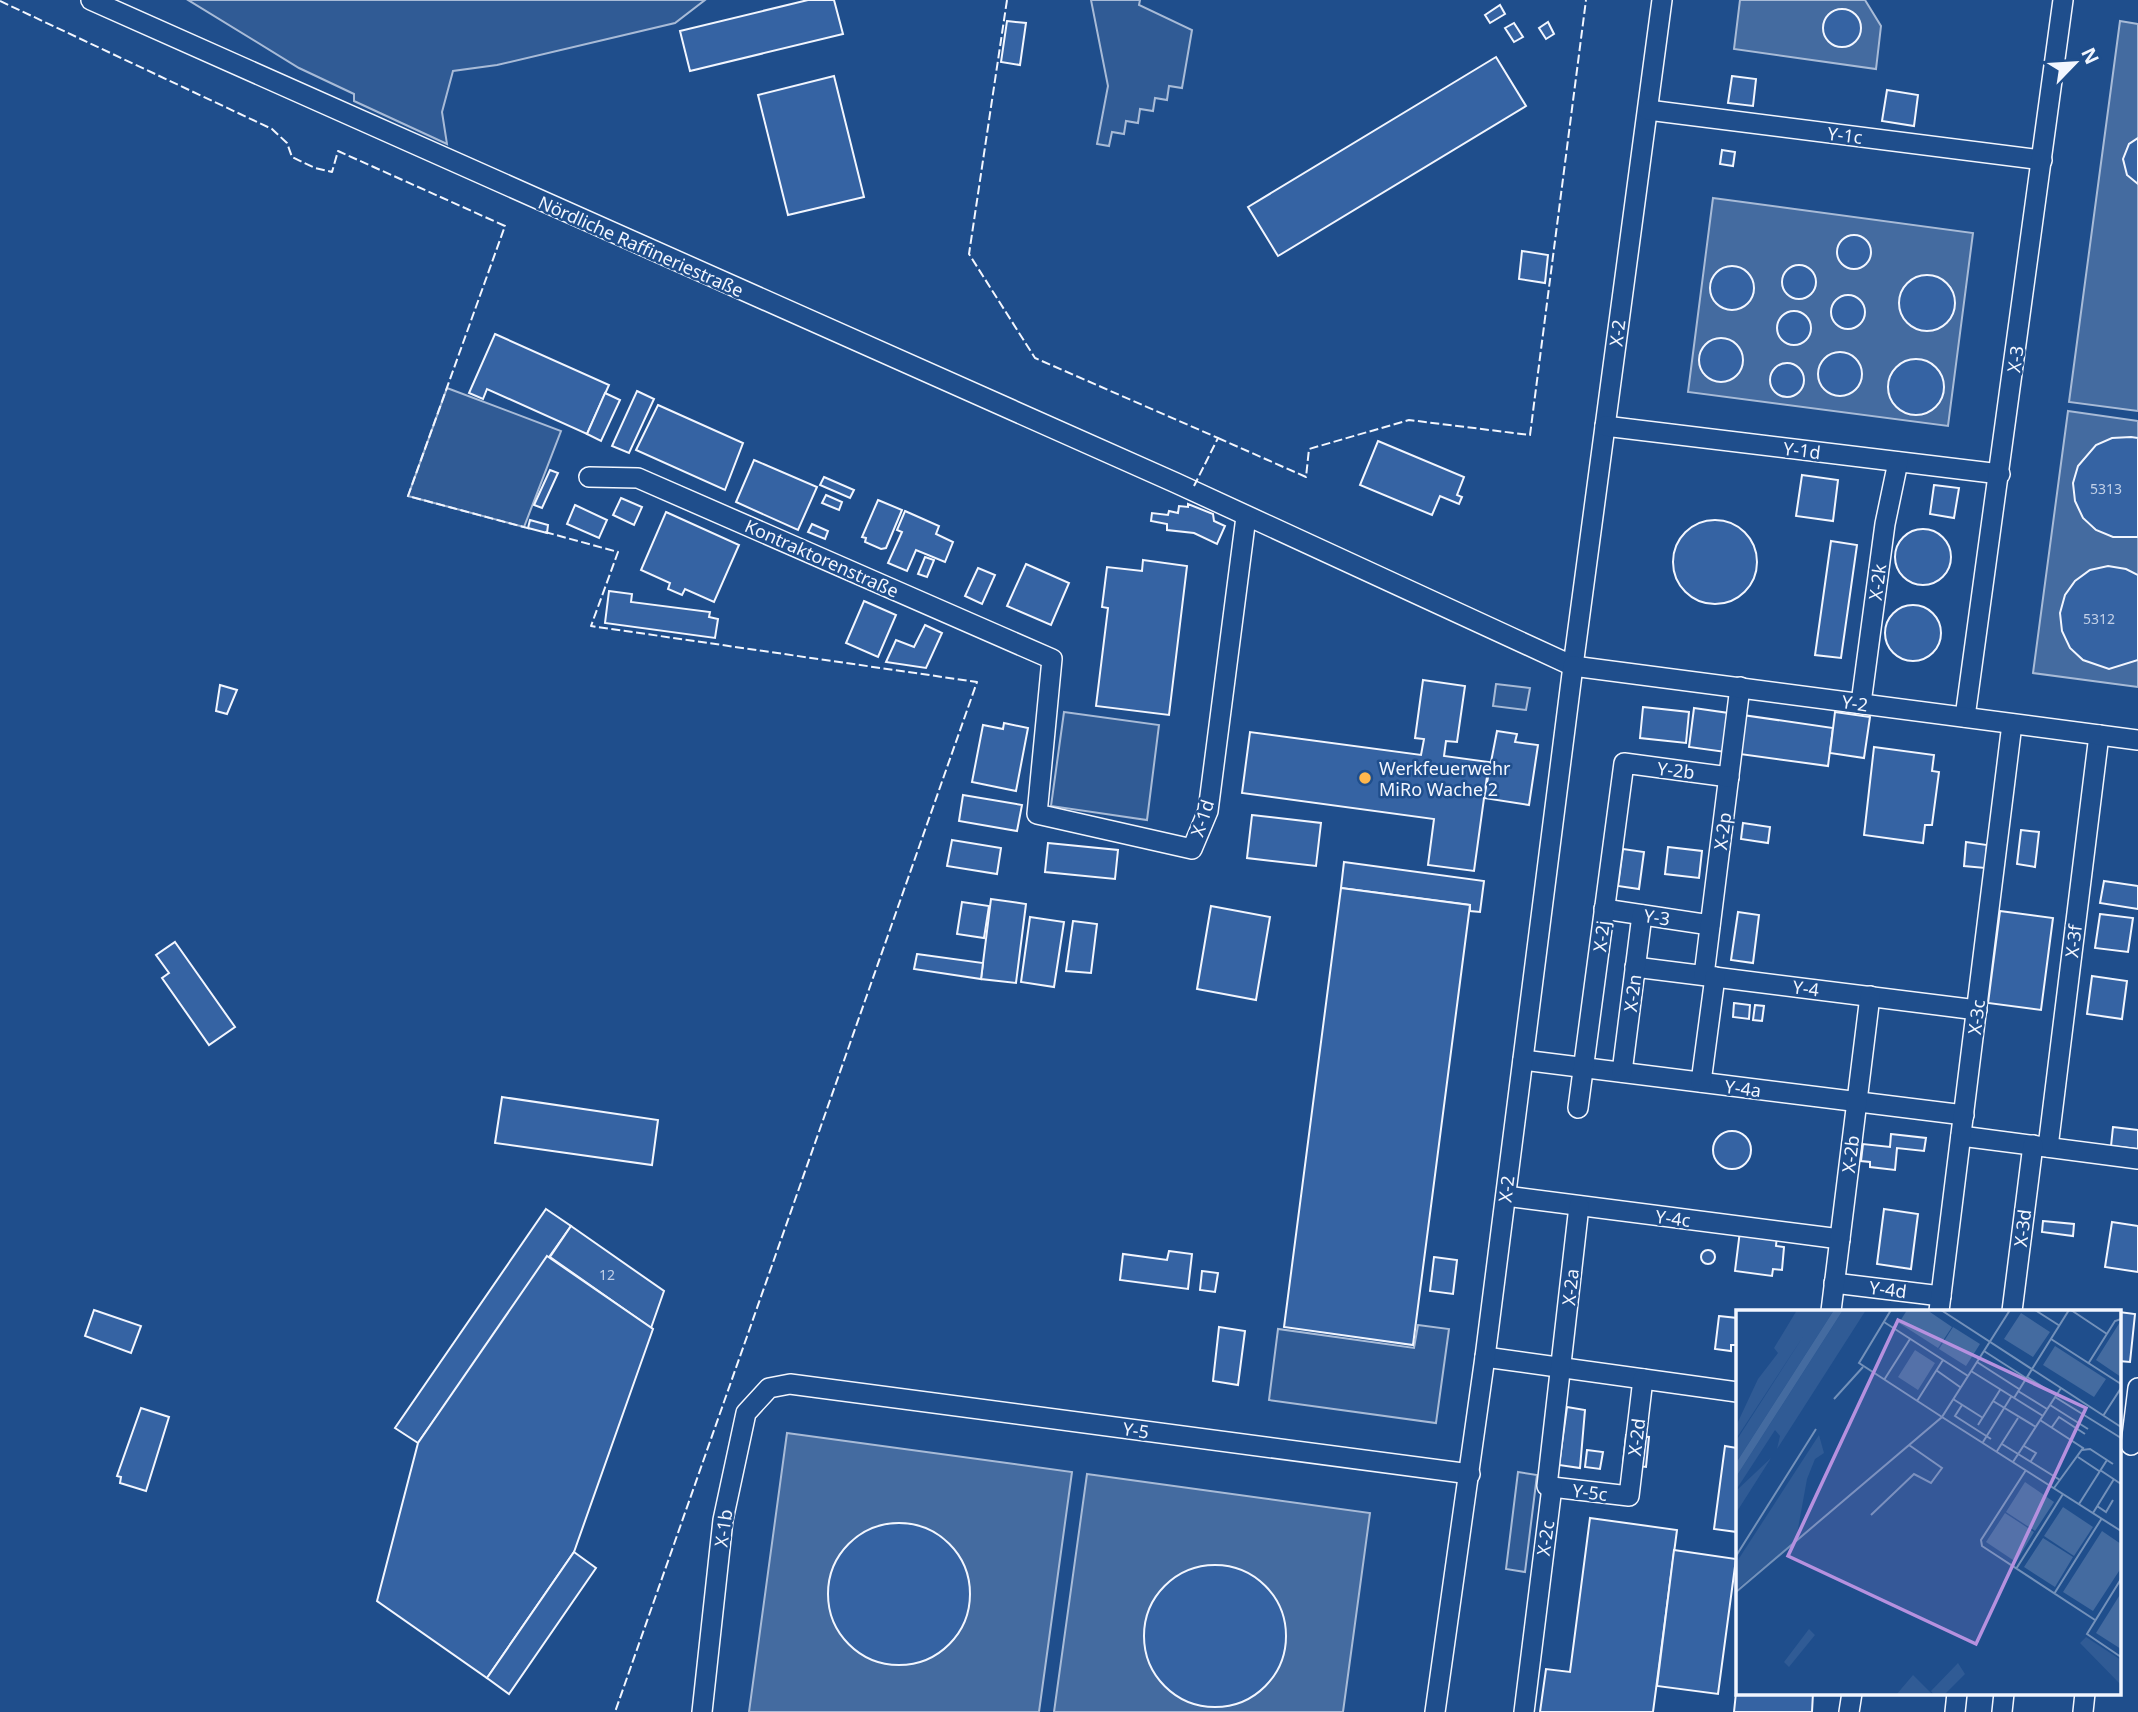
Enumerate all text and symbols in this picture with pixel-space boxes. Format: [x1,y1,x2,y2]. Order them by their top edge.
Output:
north arrow [2040,28,2110,98]
text: N [2075,43,2105,68]
street label: Y-1c [1826,121,1864,149]
street label: Nördliche Raffineriestraße [535,190,747,302]
street label: X-2 [1603,318,1631,348]
street label: X-3 [2001,344,2029,374]
street label: Y-1d [1782,436,1822,464]
house number: 5313 [2090,479,2122,498]
street label: Kontraktorenstraße [741,513,903,603]
street label: X-2k [1863,562,1891,602]
house number: 5312 [2083,609,2115,628]
street label: Y-2 [1840,689,1870,717]
place label: Werkfeuerwehr MiRo Wache 2 [1379,756,1511,801]
street label: Y-2b [1656,756,1696,784]
marker: Werkfeuerwehr MiRo Wache 2 [1357,770,1373,786]
street label: X-1d [1185,796,1219,840]
street label: X-2p [1708,811,1736,851]
street label: Y-3 [1642,903,1672,931]
street label: X-2j [1587,919,1615,953]
street label: X-3f [2059,922,2087,959]
street label: X-2n [1618,973,1646,1013]
street label: Y-4 [1791,974,1821,1002]
street label: X-3c [1962,998,1990,1036]
street label: Y-4a [1723,1074,1763,1102]
street label: X-2b [1836,1134,1864,1174]
street label: X-2 [1492,1174,1520,1204]
street label: Y-4c [1654,1204,1692,1232]
street label: X-3d [2008,1208,2036,1248]
house number: 12 [599,1265,615,1284]
street label: X-2a [1556,1267,1584,1307]
street label: Y-4d [1868,1275,1908,1303]
inset map [1736,1310,2120,1694]
street label: Y-5 [1121,1416,1151,1444]
street label: X-2d [1622,1417,1650,1457]
street label: Y-5c [1571,1478,1609,1506]
street label: X-1b [708,1508,738,1548]
street label: X-2c [1531,1519,1559,1557]

